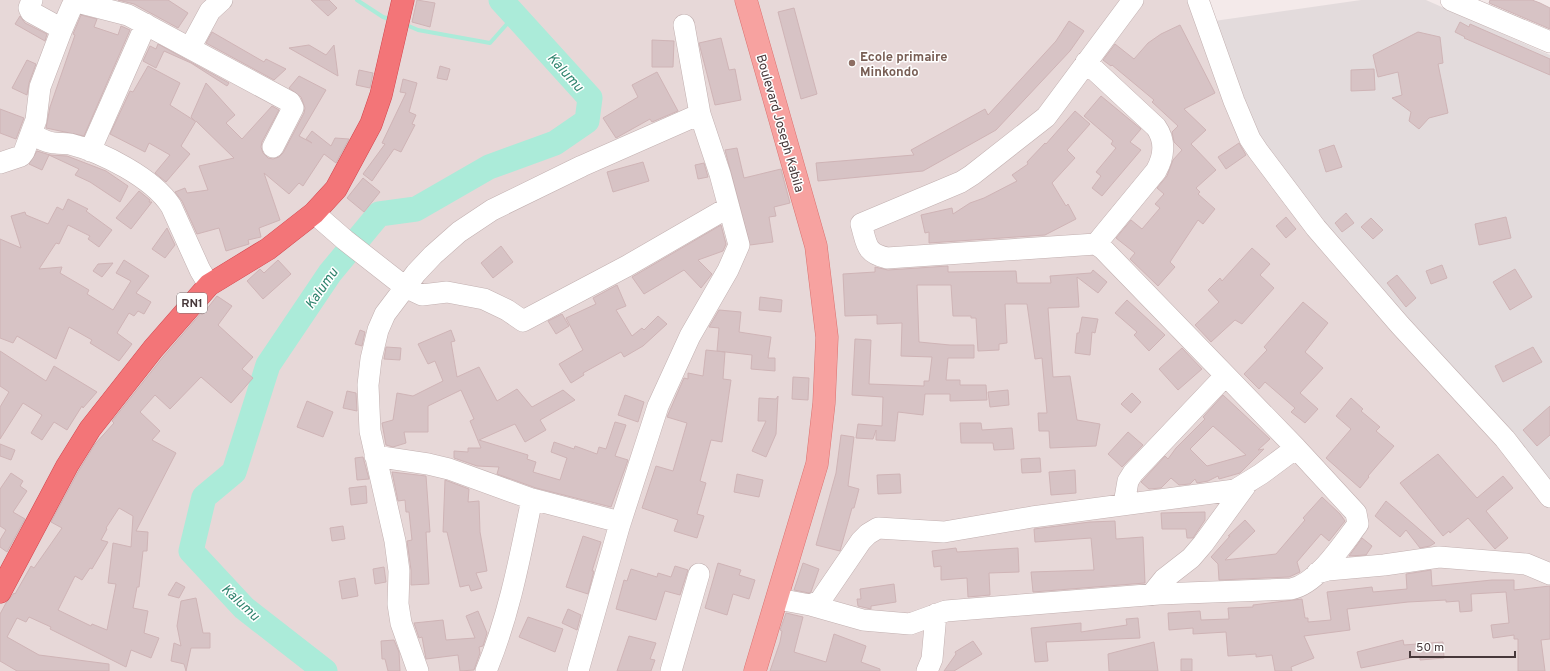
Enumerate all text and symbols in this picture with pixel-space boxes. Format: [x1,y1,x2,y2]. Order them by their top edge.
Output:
water label: Kalumu [543,50,587,96]
place label: Ecole primaire Minkondo [860,50,947,81]
street label: Boulevard Joseph Kabila [752,53,806,194]
marker: Ecole primaire Minkondo [847,58,857,68]
water label: Kalumu [302,265,343,313]
road number: RN1 [177,293,207,313]
water label: Kalumu [217,581,263,625]
scale bar [1410,633,1515,659]
text: 50 m [1416,640,1444,656]

